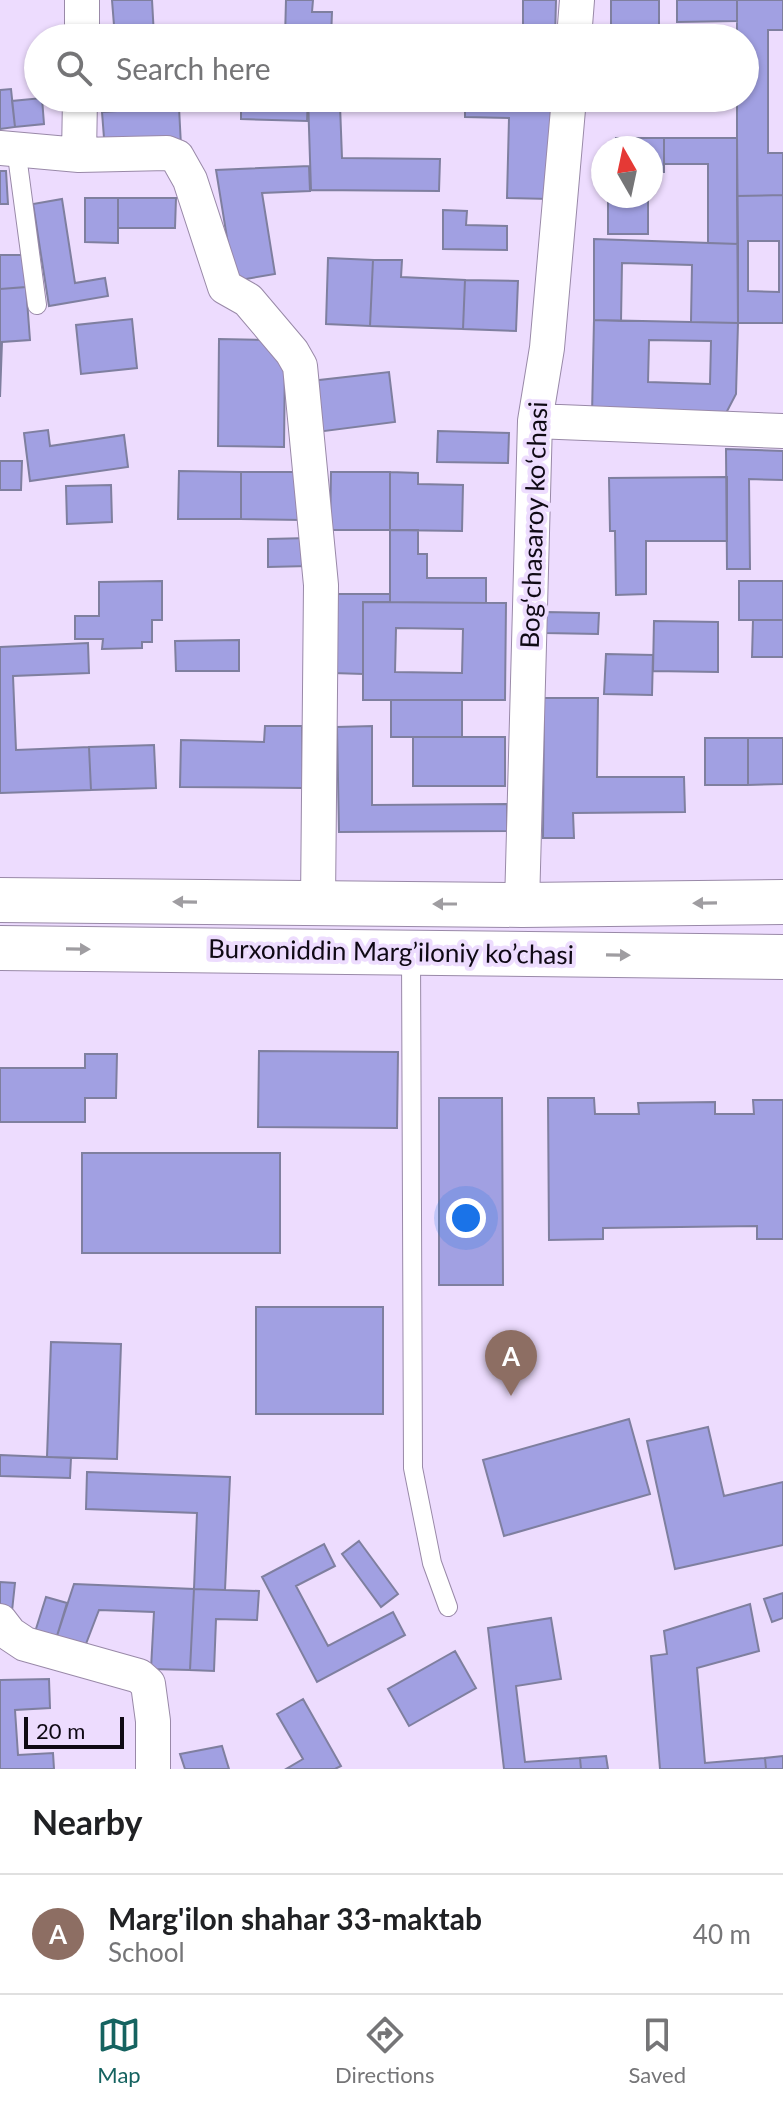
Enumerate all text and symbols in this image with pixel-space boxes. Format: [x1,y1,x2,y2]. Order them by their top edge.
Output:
search box [24,24,759,112]
icon: search [52,46,96,90]
text: Search here [116,50,271,86]
north arrow [591,136,663,208]
street label: Bogʻchasaroy koʻchasi [513,401,553,649]
one-way arrow [172,896,197,908]
one-way arrow [692,897,717,909]
one-way arrow [432,898,457,911]
street label: Burxoniddin Marg’iloniy ko’chasi [208,932,574,970]
one-way arrow [66,943,91,955]
one-way arrow [606,949,631,961]
your location [446,1198,486,1238]
pin: A [485,1330,537,1396]
scale bar [24,1713,124,1749]
text: 20 m [36,1717,85,1744]
text: Nearby [32,1801,143,1842]
text: Marg'ilon shahar 33-maktab [108,1900,482,1936]
text: A [49,1918,67,1950]
text: 40 m [693,1918,751,1950]
text: School [108,1936,185,1968]
tab: Map [97,2013,141,2088]
tab: Directions [335,2013,434,2088]
tab: Saved [628,2013,686,2088]

